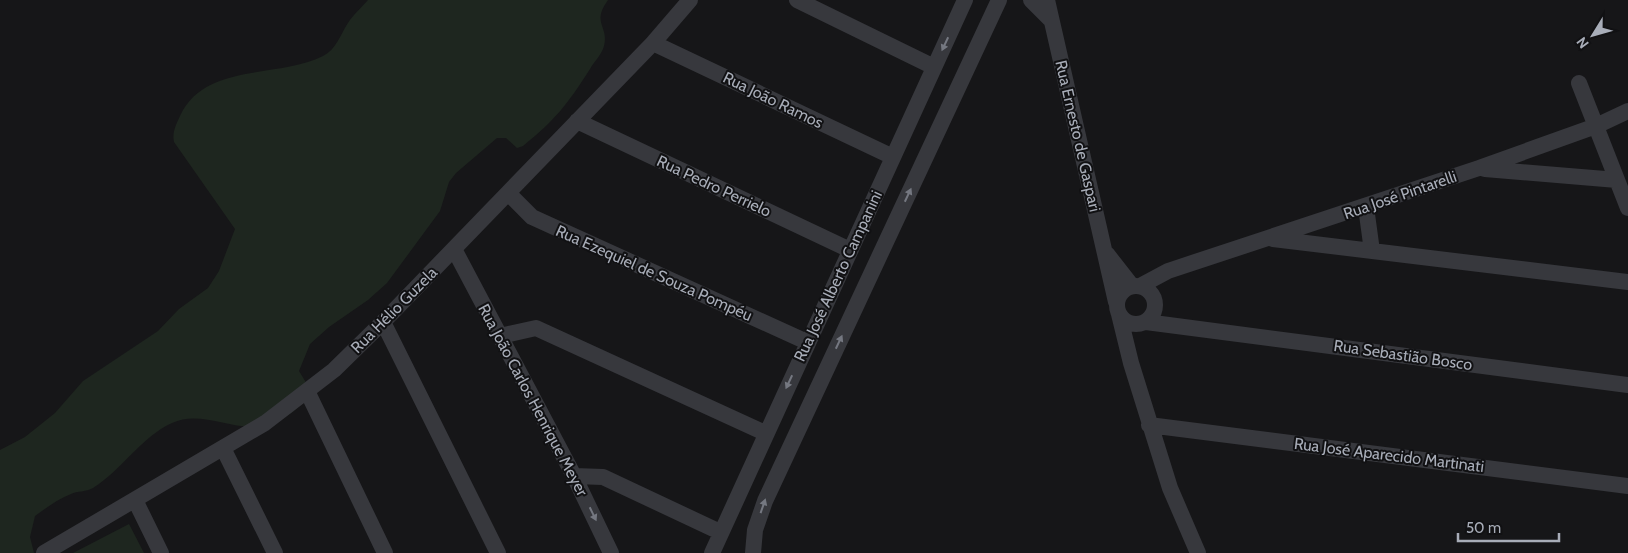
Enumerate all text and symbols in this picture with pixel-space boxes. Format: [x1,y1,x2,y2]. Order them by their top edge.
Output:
north arrow [1568,10,1618,60]
text: N [1572,33,1593,52]
one-way arrow [941,37,949,51]
street label: Rua Ernesto de Gaspari [1051,58,1105,214]
street label: Rua João Ramos [720,68,826,132]
street label: Rua Pedro Perrielo [654,151,774,221]
street label: Rua José Pintarelli [1341,167,1459,223]
street label: Rua José Alberto Campanini [790,188,886,364]
one-way arrow [904,188,912,202]
street label: Rua Ezequiel de Souza Pompéu [553,221,755,325]
street label: Rua Hélio Guzela [347,263,441,357]
street label: Rua João Carlos Henrique Meyer [474,301,592,500]
one-way arrow [835,335,843,349]
street label: Rua Sebastião Bosco [1333,336,1474,374]
one-way arrow [784,375,792,389]
street label: Rua José Aparecido Martinati [1293,434,1485,476]
one-way arrow [760,498,768,513]
one-way arrow [588,507,597,522]
scale bar [1458,510,1559,542]
text: 50 m [1466,519,1501,537]

